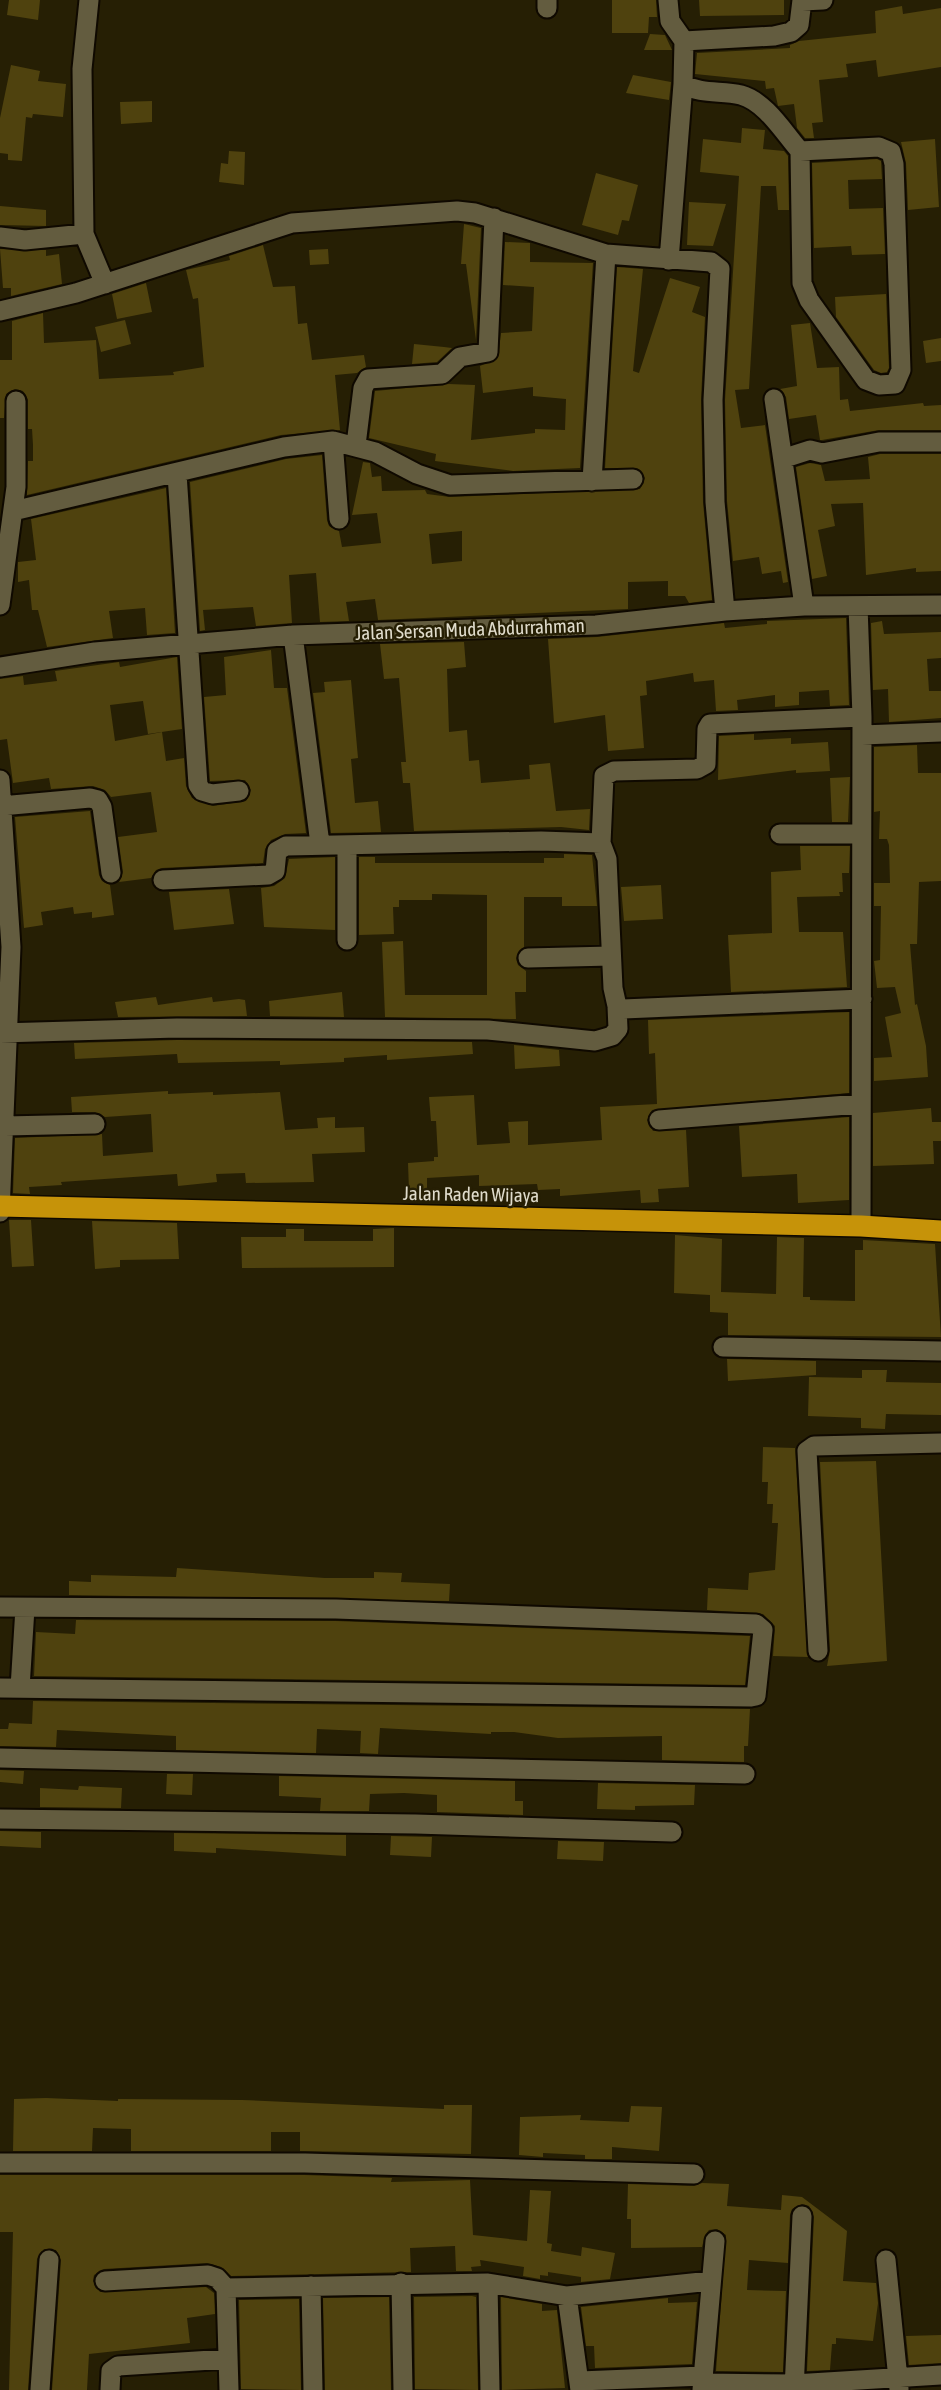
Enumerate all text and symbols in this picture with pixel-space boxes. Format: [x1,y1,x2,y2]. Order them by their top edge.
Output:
street label: Jalan Sersan Muda Abdurrahman [355,614,585,644]
street label: Jalan Raden Wijaya [403,1182,539,1206]

